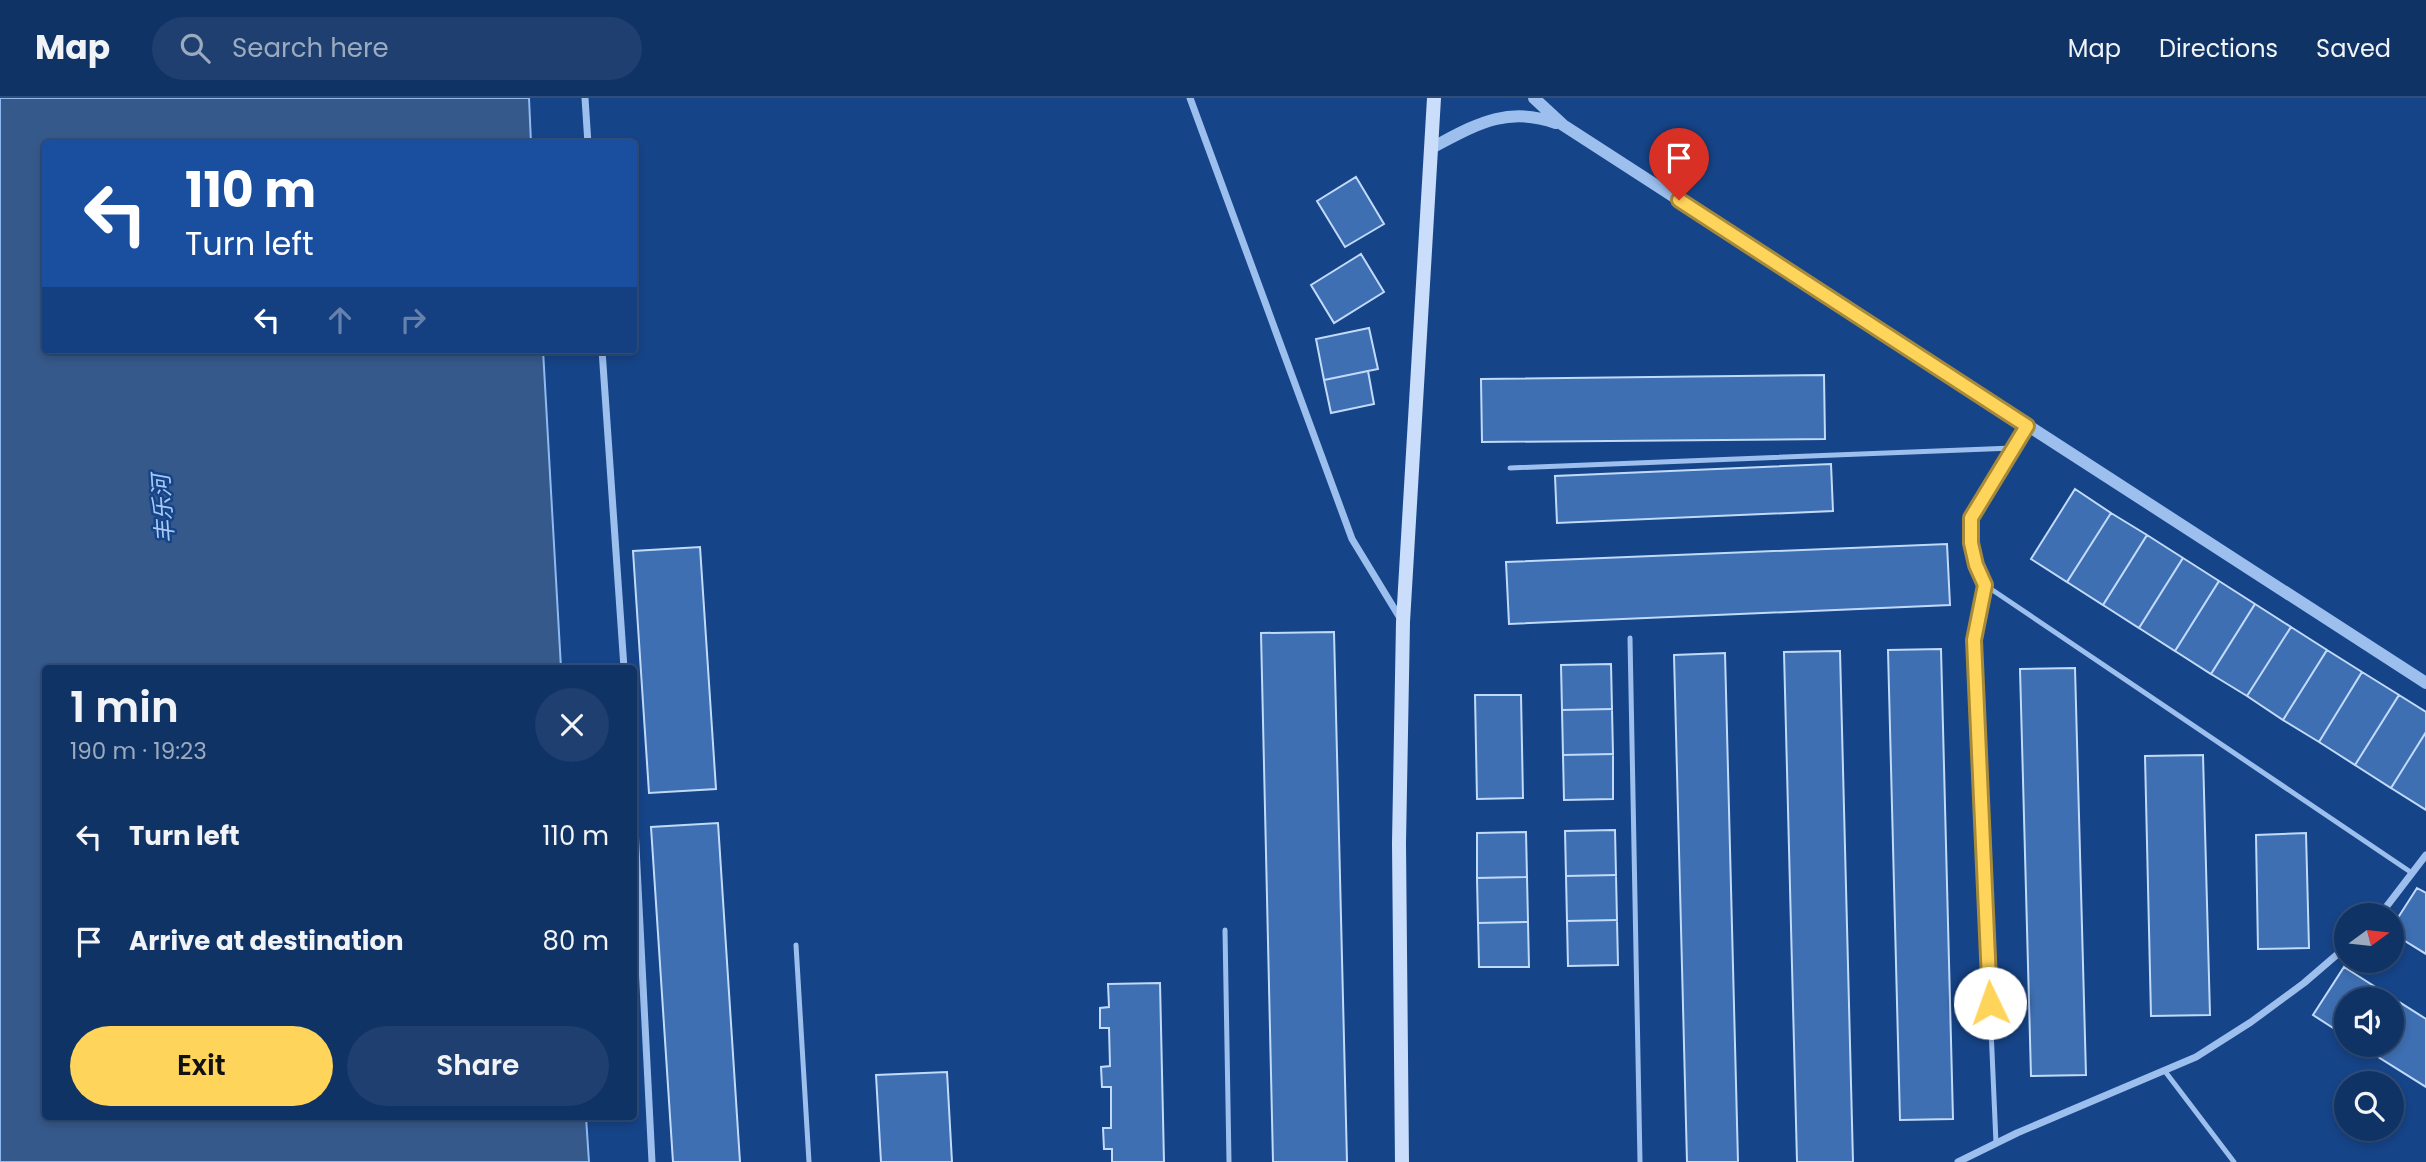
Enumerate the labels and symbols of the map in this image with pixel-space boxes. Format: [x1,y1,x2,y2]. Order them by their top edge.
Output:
pin [1649,128,1709,200]
water label: 丰乐河 [144,469,181,545]
north arrow [2334,903,2404,973]
position arrow [1953,966,2027,1040]

